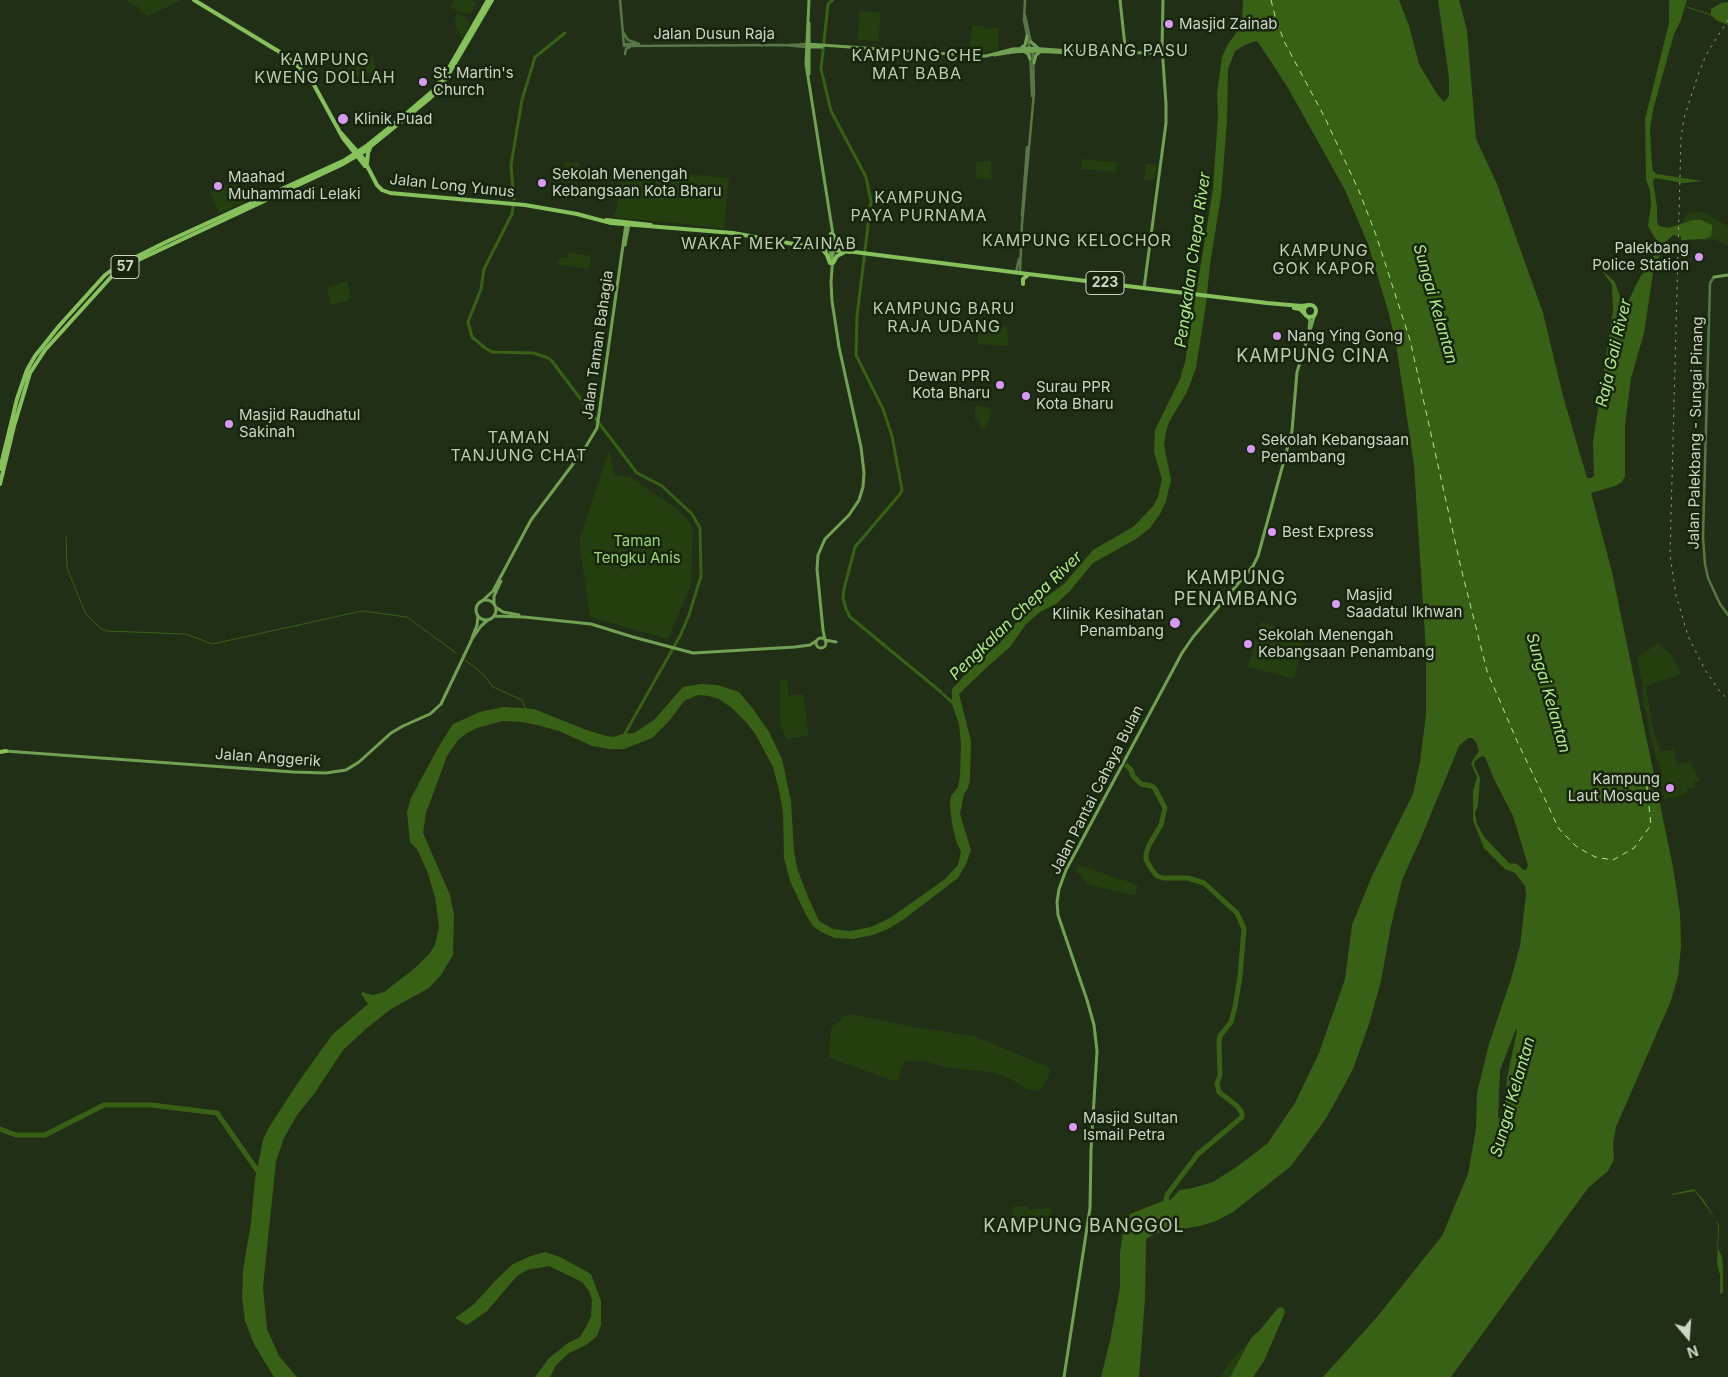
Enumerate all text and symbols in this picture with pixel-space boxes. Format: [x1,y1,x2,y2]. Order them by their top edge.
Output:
place label: Masjid Zainab [1179,15,1278,33]
marker: Masjid Zainab [1163,18,1175,30]
street label: Jalan Dusun Raja [653,25,775,43]
district label: KUBANG PASU [1062,41,1190,61]
district label: KAMPUNG CHE MAT BABA [850,46,984,84]
district label: KAMPUNG KWENG DOLLAH [253,50,397,88]
place label: St. Martin's Church [433,64,514,99]
marker: St. Martin's Church [417,76,429,88]
place label: Klinik Puad [354,110,432,128]
marker: Klinik Puad [336,112,350,126]
place label: Sekolah Menengah Kebangsaan Kota Bharu [552,165,722,200]
place label: Maahad Muhammadi Lelaki [228,168,361,203]
street label: Jalan Long Yunus [388,170,516,202]
water label: Pengkalan Chepa River [1171,171,1215,349]
marker: Sekolah Menengah Kebangsaan Kota Bharu [536,177,548,189]
marker: Maahad Muhammadi Lelaki [212,180,224,192]
district label: KAMPUNG PAYA PURNAMA [849,188,989,226]
district label: KAMPUNG KELOCHOR [980,231,1174,251]
district label: WAKAF MEK ZAINAB [679,234,859,254]
place label: Palekbang Police Station [1592,239,1689,274]
district label: KAMPUNG GOK KAPOR [1271,241,1377,279]
water label: Sungai Kelantan [1409,242,1461,366]
marker: Palekbang Police Station [1693,251,1705,263]
road number: 57 [111,256,139,278]
street label: Jalan Taman Bahagia [579,269,617,421]
road number: 223 [1086,272,1124,294]
water label: Raja Gali River [1592,297,1636,409]
district label: KAMPUNG BARU RAJA UDANG [871,299,1017,337]
street label: Jalan Palekbang - Sungai Pinang [1685,316,1707,550]
place label: Nang Ying Gong [1287,327,1403,345]
marker: Nang Ying Gong [1271,330,1283,342]
district label: KAMPUNG CINA [1235,346,1391,368]
place label: Dewan PPR Kota Bharu [908,367,990,402]
place label: Surau PPR Kota Bharu [1036,378,1114,413]
marker: Dewan PPR Kota Bharu [994,379,1006,391]
marker: Surau PPR Kota Bharu [1020,390,1032,402]
place label: Masjid Raudhatul Sakinah [239,406,360,441]
marker: Masjid Raudhatul Sakinah [223,418,235,430]
district label: TAMAN TANJUNG CHAT [449,428,589,466]
place label: Sekolah Kebangsaan Penambang [1261,431,1409,466]
marker: Sekolah Kebangsaan Penambang [1245,443,1257,455]
place label: Best Express [1282,523,1374,541]
marker: Best Express [1266,526,1278,538]
park label: Taman Tengku Anis [593,532,681,567]
water label: Pengkalan Chepa River [946,548,1086,684]
district label: KAMPUNG PENAMBANG [1173,568,1299,610]
place label: Masjid Saadatul Ikhwan [1346,586,1462,621]
marker: Masjid Saadatul Ikhwan [1330,598,1342,610]
place label: Klinik Kesihatan Penambang [1052,605,1164,640]
marker: Klinik Kesihatan Penambang [1168,616,1182,630]
place label: Sekolah Menengah Kebangsaan Penambang [1258,626,1434,661]
water label: Sungai Kelantan [1522,631,1574,755]
marker: Sekolah Menengah Kebangsaan Penambang [1242,638,1254,650]
street label: Jalan Pantai Cahaya Bulan [1046,702,1148,878]
street label: Jalan Anggerik [214,745,322,771]
place label: Kampung Laut Mosque [1568,770,1660,805]
marker: Kampung Laut Mosque [1664,782,1676,794]
water label: Sungai Kelantan [1487,1035,1539,1159]
place label: Masjid Sultan Ismail Petra [1083,1109,1178,1144]
marker: Masjid Sultan Ismail Petra [1067,1121,1079,1133]
district label: KAMPUNG BANGGOL [981,1216,1187,1238]
north arrow [1663,1312,1713,1362]
text: N [1685,1342,1700,1361]

